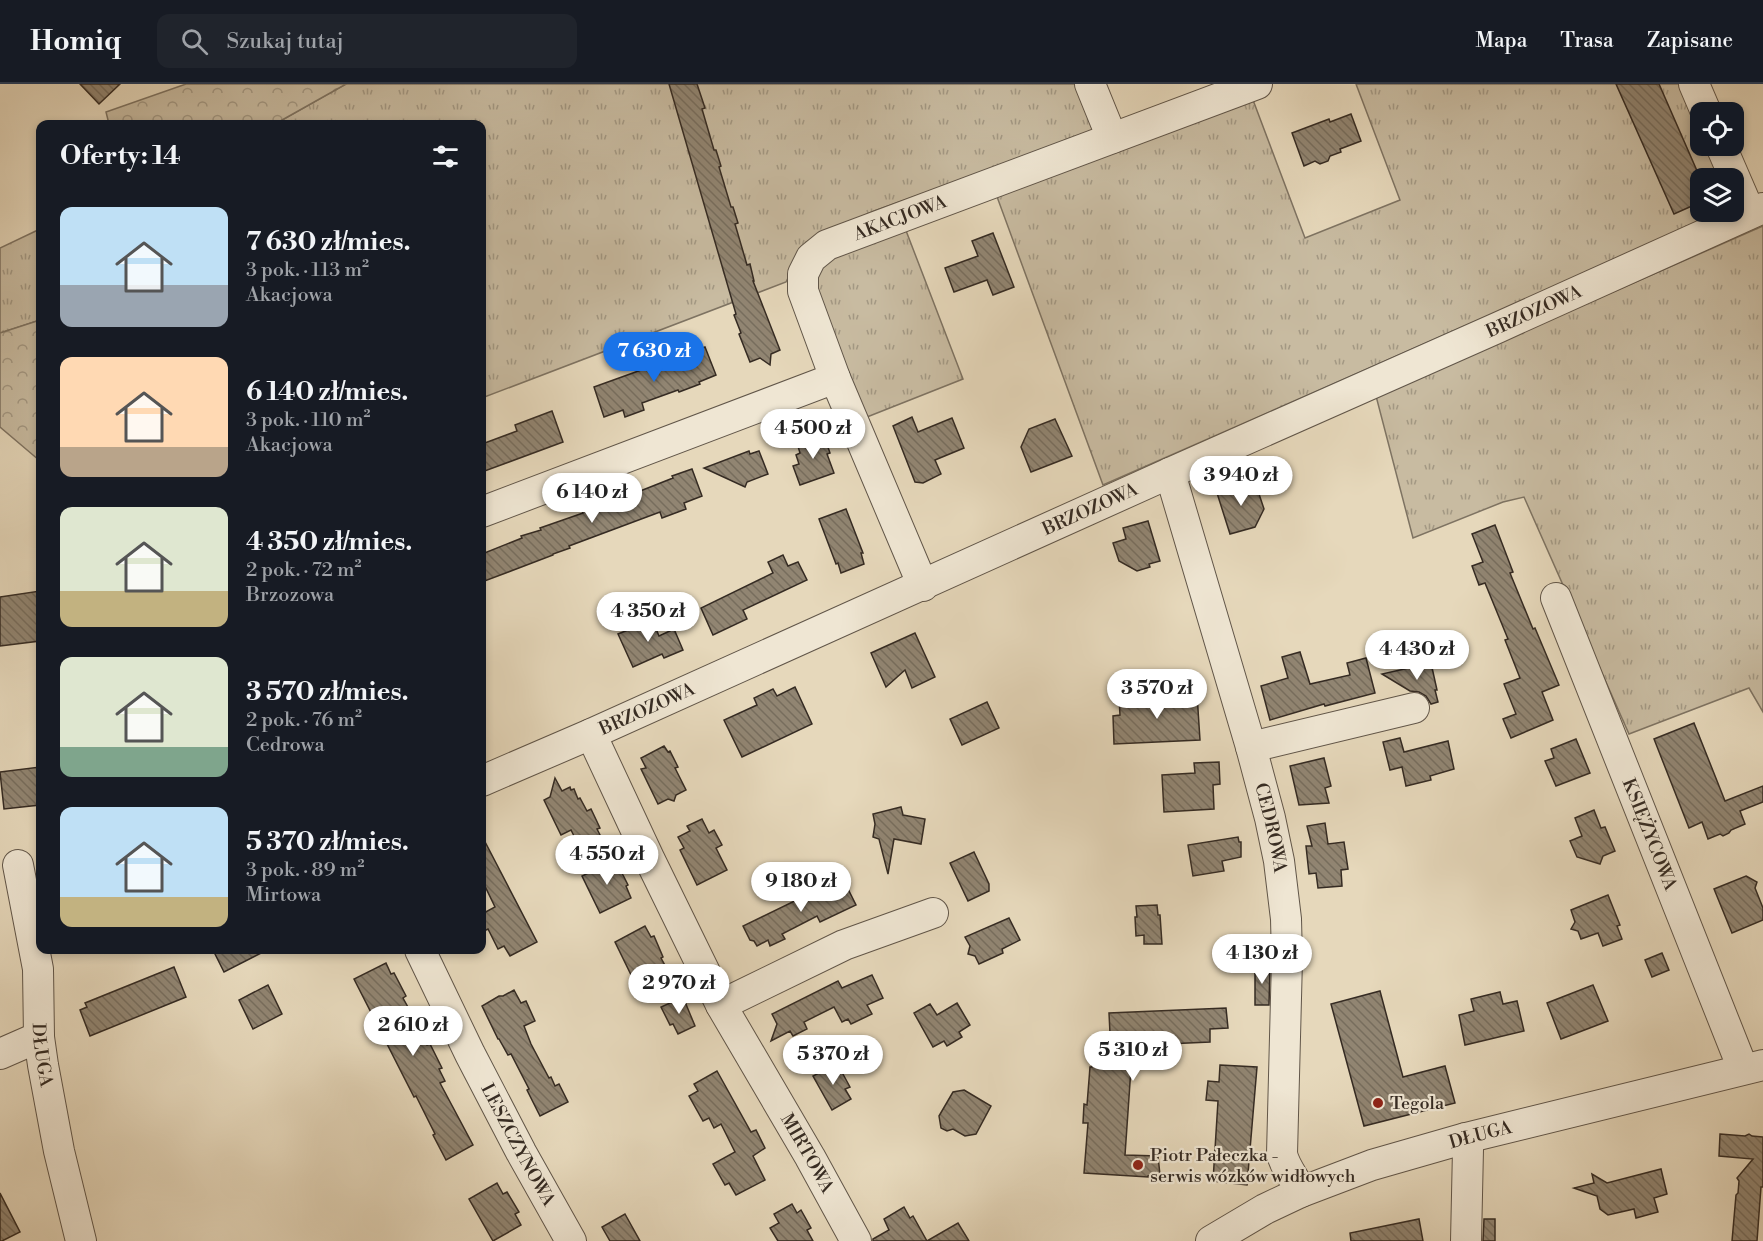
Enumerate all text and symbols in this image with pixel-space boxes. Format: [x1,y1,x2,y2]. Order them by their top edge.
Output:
search box [157,14,577,68]
text: Homiq [30,24,121,59]
icon: search [178,25,211,58]
text: Szukaj tutaj [226,28,344,55]
text: Mapa [1475,28,1527,54]
text: Trasa [1560,28,1614,54]
text: Zapisane [1647,28,1733,54]
map controls [1690,102,1744,222]
button: locate [1690,102,1744,156]
text: Oferty: 14 [60,140,181,172]
icon: filters [429,140,462,173]
button: layers [1690,168,1744,222]
street label: AKACJOWA [849,190,950,246]
text: 7 630 zł/mies. [246,226,411,258]
icon: home [108,231,180,303]
text: 3 pok. · 113 m² [246,258,369,283]
street label: BRZOZOWA [1482,280,1586,344]
text: Akacjowa [246,283,333,308]
pin: 7 630 zł [592,332,716,383]
text: 7 630 zł [617,339,691,364]
text: 6 140 zł/mies. [246,376,408,408]
icon: home [108,381,180,453]
text: 3 pok. · 110 m² [246,408,371,433]
pin: 4 500 zł [751,409,875,460]
text: 4 500 zł [774,416,852,441]
text: Akacjowa [246,433,333,458]
pin: 3 940 zł [1179,456,1303,507]
text: 3 940 zł [1204,463,1278,488]
pin: 6 140 zł [530,473,654,524]
street label: BRZOZOWA [1038,478,1142,542]
text: 6 140 zł [556,480,628,505]
text: 4 350 zł/mies. [246,526,412,558]
icon: home [108,531,180,603]
text: 2 pok. · 72 m² [246,558,362,583]
text: Brzozowa [246,583,334,608]
pin: 4 350 zł [586,592,710,643]
text: 4 350 zł [611,599,685,624]
pin: 4 430 zł [1355,630,1479,681]
text: 4 430 zł [1379,637,1455,662]
pin: 3 570 zł [1095,669,1219,720]
text: 3 570 zł/mies. [246,676,409,708]
text: 3 570 zł [1121,676,1193,701]
street label: BRZOZOWA [595,677,699,741]
icon: home [108,681,180,753]
text: 2 pok. · 76 m² [246,708,362,733]
text: Cedrowa [246,733,325,758]
street label: KSIĘŻYCOWA [1617,775,1682,894]
street label: CEDROWA [1249,780,1291,875]
text: 5 370 zł/mies. [246,826,409,858]
icon: home [108,831,180,903]
pin: 4 550 zł [545,835,669,886]
text: 4 550 zł [569,842,645,867]
text: 3 pok. · 89 m² [246,858,364,883]
pin: 9 180 zł [739,862,863,913]
text: 9 180 zł [765,869,837,894]
text: Mirtowa [246,883,321,908]
pin: 4 130 zł [1200,934,1324,985]
text: 4 130 zł [1226,941,1298,966]
pin: 2 970 zł [617,964,741,1015]
text: 2 970 zł [642,971,716,996]
pin: 2 610 zł [351,1006,475,1057]
text: 2 610 zł [378,1013,448,1038]
street label: DŁUGA [27,1023,58,1089]
pin: 5 310 zł [1071,1031,1195,1082]
pin: 5 370 zł [771,1035,895,1086]
text: 5 310 zł [1098,1038,1168,1063]
text: 5 370 zł [797,1042,869,1067]
street label: LESZCZYNOWA [475,1080,560,1211]
place label: Tegola [1390,1092,1445,1115]
marker: Tegola [1371,1096,1385,1110]
street label: MIRTOWA [775,1109,839,1198]
street label: DŁUGA [1446,1116,1515,1154]
place label: Piotr Pałeczka - serwis wózków widłowych [1150,1144,1356,1188]
marker: Piotr Pałeczka - serwis wózków widłowych [1131,1158,1145,1172]

